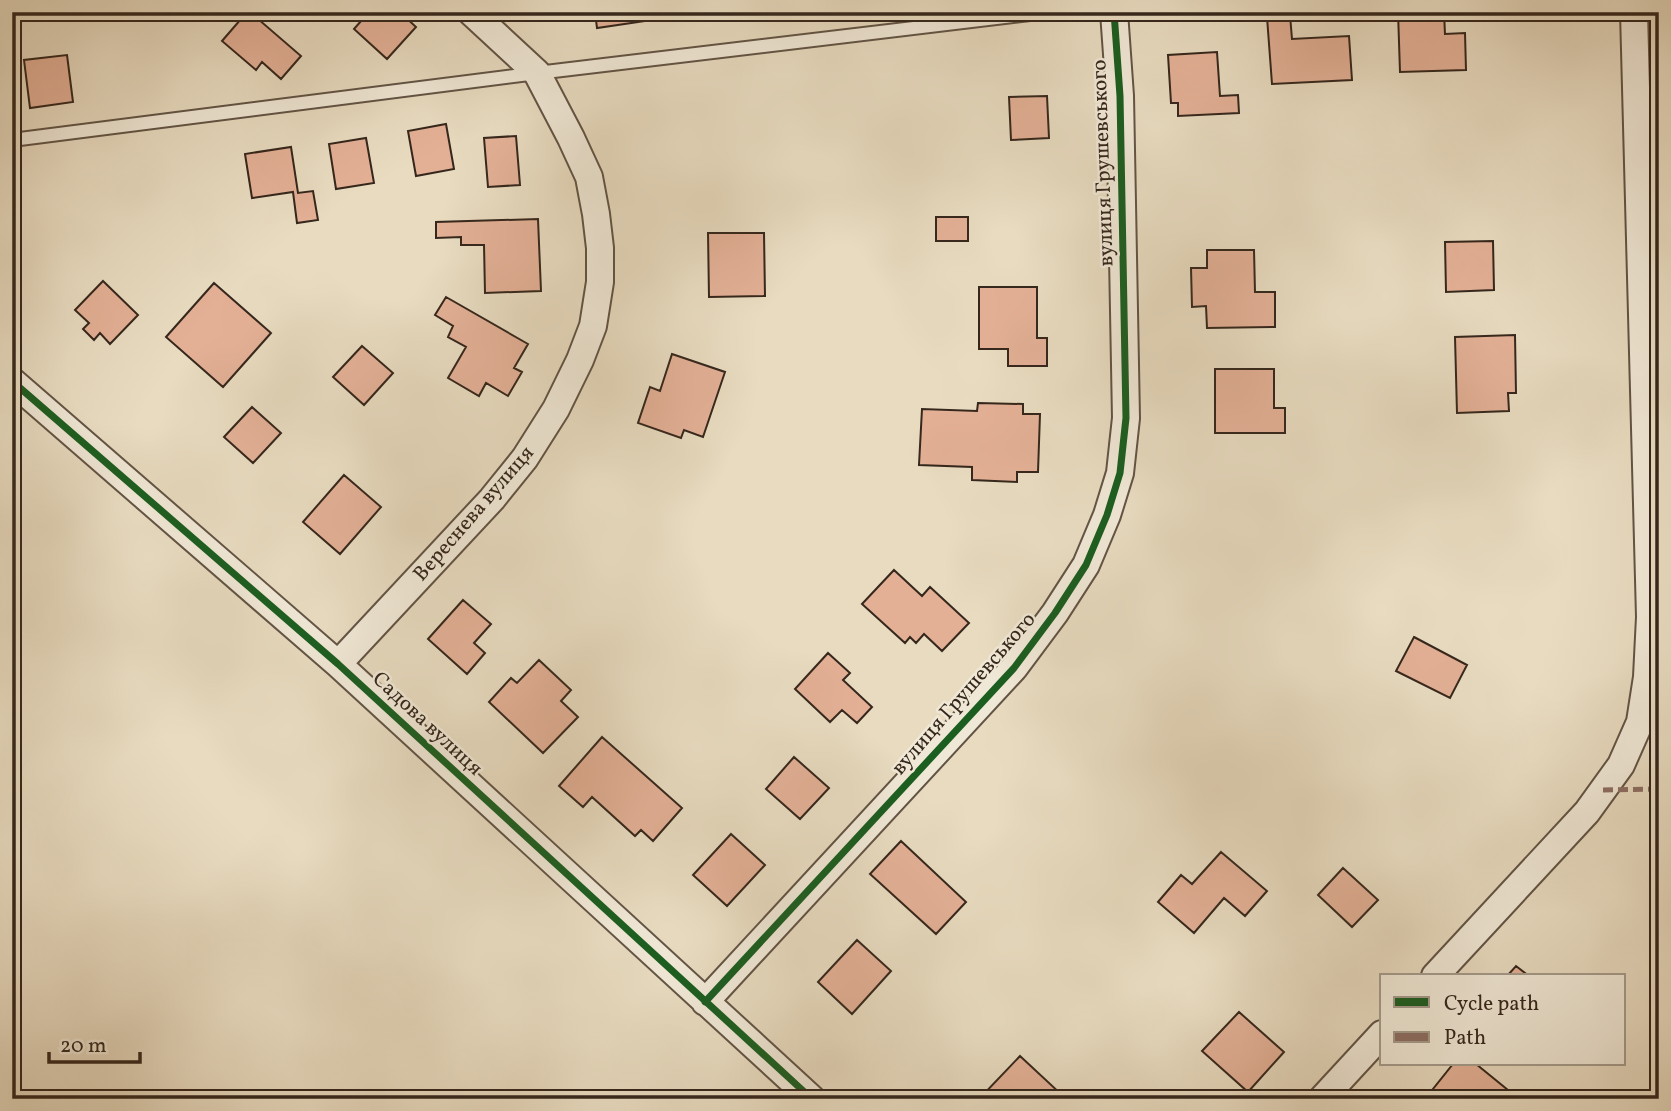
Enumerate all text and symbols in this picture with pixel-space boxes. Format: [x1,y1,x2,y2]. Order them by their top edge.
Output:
street label: вулиця Грушевського [1085,59,1122,267]
street label: Вереснева вулиця [407,440,541,588]
street label: вулиця Грушевського [885,606,1043,782]
street label: Садова вулиця [365,665,489,783]
legend [1380,974,1626,1066]
text: Cycle path [1444,990,1539,1019]
scale bar [49,1020,140,1064]
text: Path [1444,1024,1486,1053]
text: 20 m [60,1032,106,1061]

